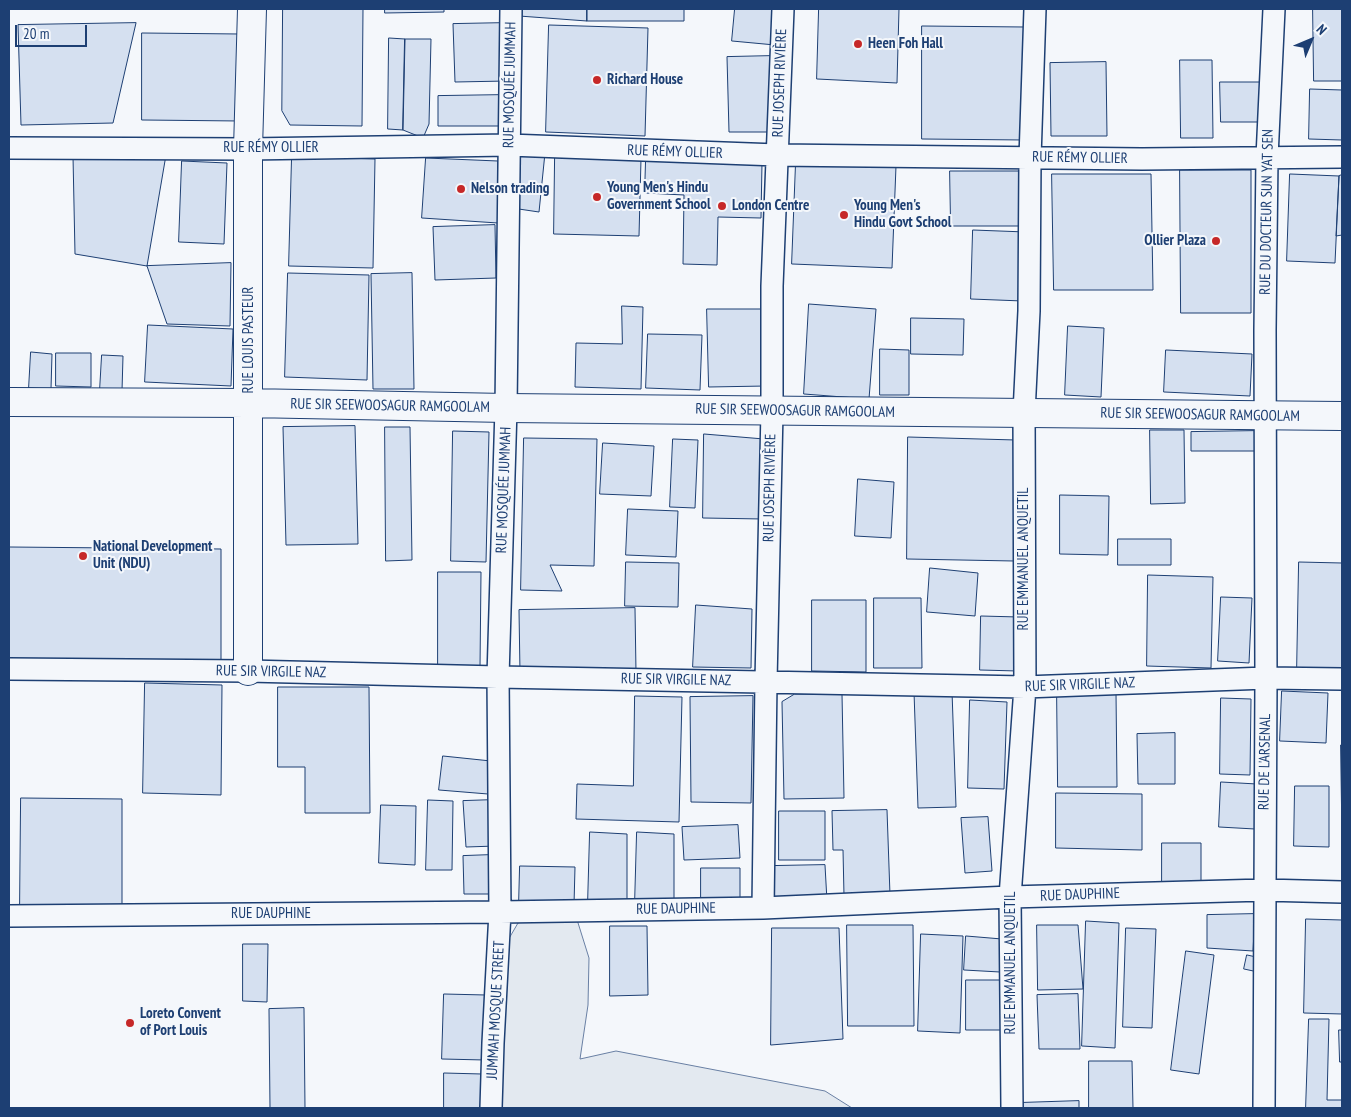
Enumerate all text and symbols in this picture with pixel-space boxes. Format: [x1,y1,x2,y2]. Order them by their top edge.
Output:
scale bar [18,15,90,47]
north arrow [1286,15,1336,65]
text: N [1313,20,1331,38]
street label: RUE MOSQUÉE JUMMAH [500,22,520,148]
text: 20 m [23,24,49,43]
street label: RUE JOSEPH RIVIÈRE [769,28,791,138]
place label: Heen Foh Hall [868,35,943,53]
marker: Heen Foh Hall [852,38,864,50]
place label: Richard House [607,71,683,89]
marker: Richard House [591,74,603,86]
street label: RUE DU DOCTEUR SUN YAT SEN [1257,129,1277,295]
street label: RUE RÉMY OLLIER [223,139,319,157]
street label: RUE RÉMY OLLIER [627,141,723,163]
street label: RUE RÉMY OLLIER [1032,148,1128,168]
place label: Young Men's Hindu Government School [607,179,711,214]
place label: Nelson trading [471,180,549,198]
marker: Nelson trading [455,183,467,195]
marker: Young Men's Hindu Government School [591,191,603,203]
place label: London Centre [732,197,809,215]
place label: Young Men's Hindu Govt School [854,197,951,232]
marker: London Centre [716,200,728,212]
marker: Young Men's Hindu Govt School [838,209,850,221]
place label: Ollier Plaza [1144,232,1206,250]
marker: Ollier Plaza [1210,235,1222,247]
street label: RUE LOUIS PASTEUR [240,287,258,393]
street label: RUE SIR SEEWOOSAGUR RAMGOOLAM [290,395,490,417]
street label: RUE SIR SEEWOOSAGUR RAMGOOLAM [695,400,895,422]
street label: RUE SIR SEEWOOSAGUR RAMGOOLAM [1100,404,1300,426]
street label: RUE MOSQUÉE JUMMAH [493,426,515,554]
street label: RUE JOSEPH RIVIÈRE [760,434,780,542]
street label: RUE EMMANUEL ANQUETIL [1015,487,1033,631]
place label: National Development Unit (NDU) [93,538,212,573]
marker: National Development Unit (NDU) [77,550,89,562]
street label: RUE SIR VIRGILE NAZ [216,662,326,682]
street label: RUE SIR VIRGILE NAZ [621,670,731,690]
street label: RUE SIR VIRGILE NAZ [1025,674,1135,696]
street label: RUE DE L'ARSENAL [1255,714,1275,810]
street label: RUE DAUPHINE [1040,885,1120,905]
street label: RUE EMMANUEL ANQUETIL [1002,891,1020,1035]
street label: RUE DAUPHINE [636,899,716,919]
street label: RUE DAUPHINE [231,905,311,923]
street label: JUMMAH MOSQUE STREET [483,940,509,1080]
place label: Loreto Convent of Port Louis [140,1005,221,1040]
marker: Loreto Convent of Port Louis [124,1017,136,1029]

